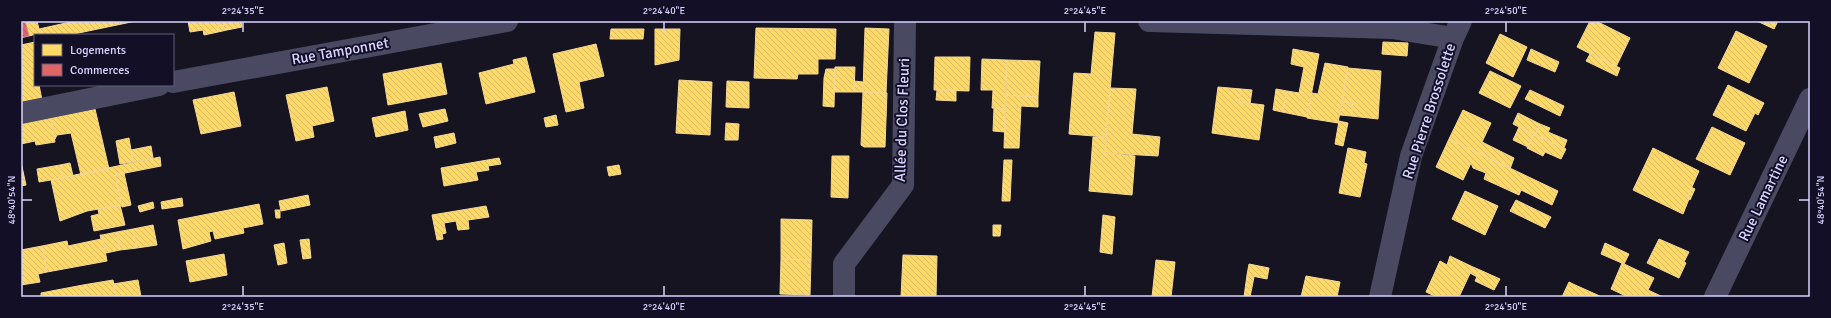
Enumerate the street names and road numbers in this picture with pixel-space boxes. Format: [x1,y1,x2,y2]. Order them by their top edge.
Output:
street label: Rue Tamponnet [290,34,390,68]
street label: Rue Pierre Brossolette [1399,41,1459,181]
street label: Allée du Clos Fleuri [891,58,913,182]
street label: Rue Lamartine [1734,152,1792,244]

